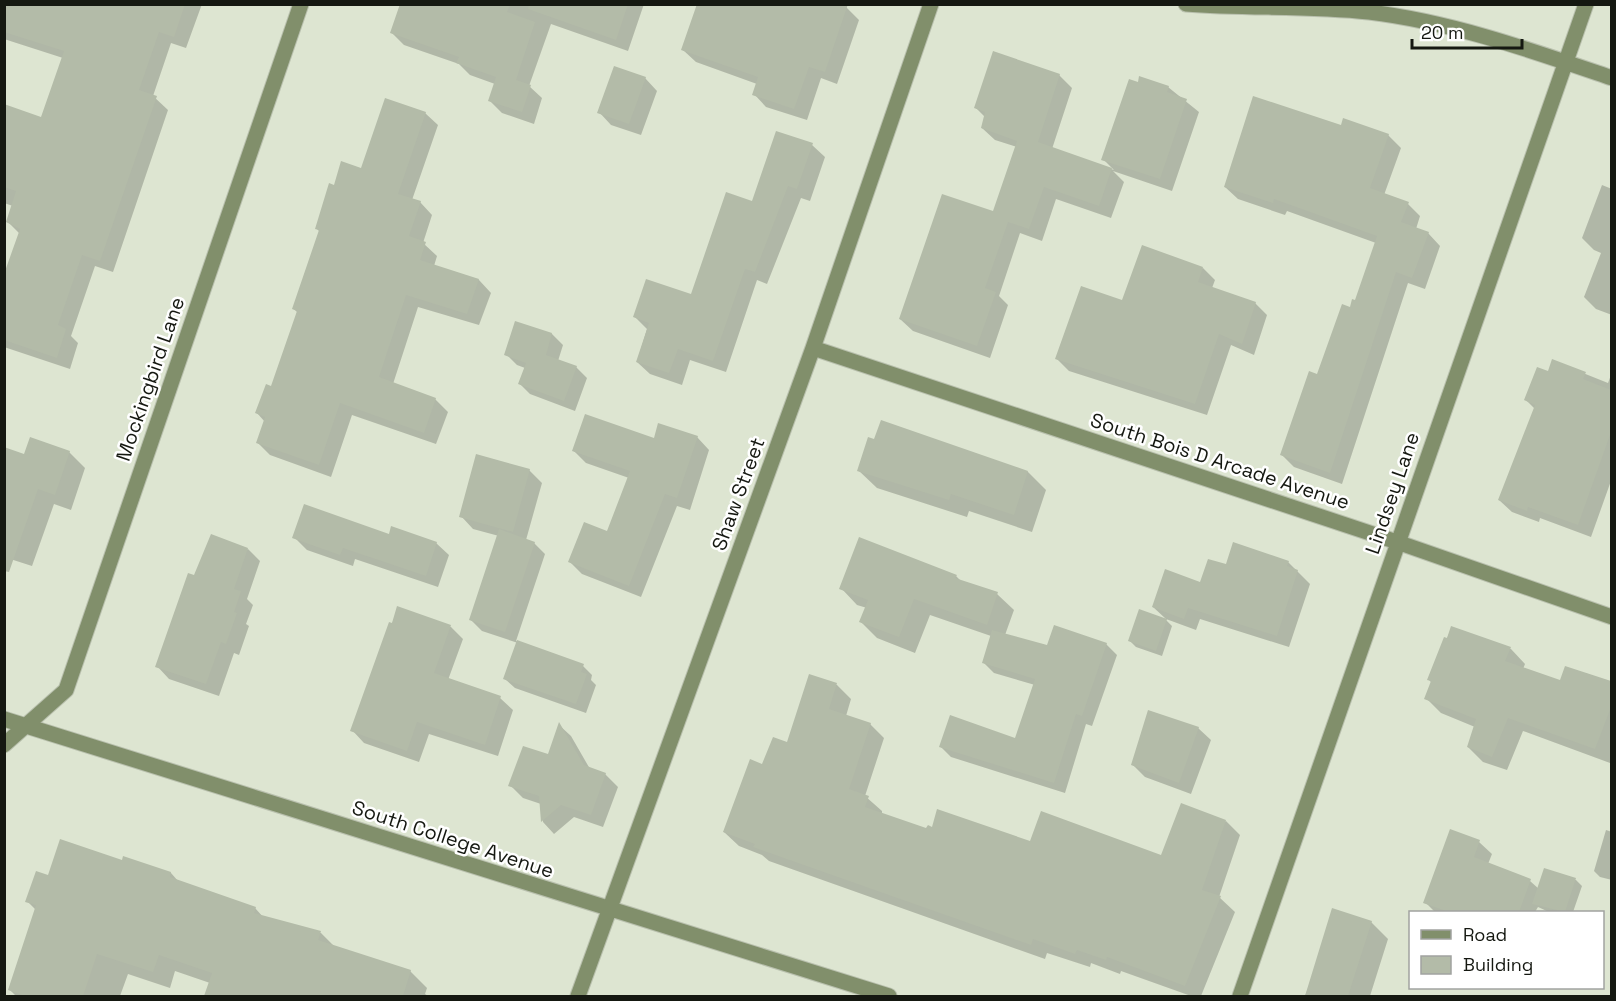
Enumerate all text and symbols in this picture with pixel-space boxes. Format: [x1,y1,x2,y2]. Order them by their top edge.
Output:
scale bar [1412,12,1522,50]
text: 20 m [1421,21,1464,44]
street label: Mockingbird Lane [110,294,190,464]
street label: South Bois D Arcade Avenue [1087,407,1353,515]
street label: Lindsey Lane [1359,429,1425,557]
street label: Shaw Street [706,434,770,554]
street label: South College Avenue [349,794,557,884]
legend [1409,911,1604,989]
text: Road [1463,923,1507,946]
text: Building [1463,953,1533,976]

